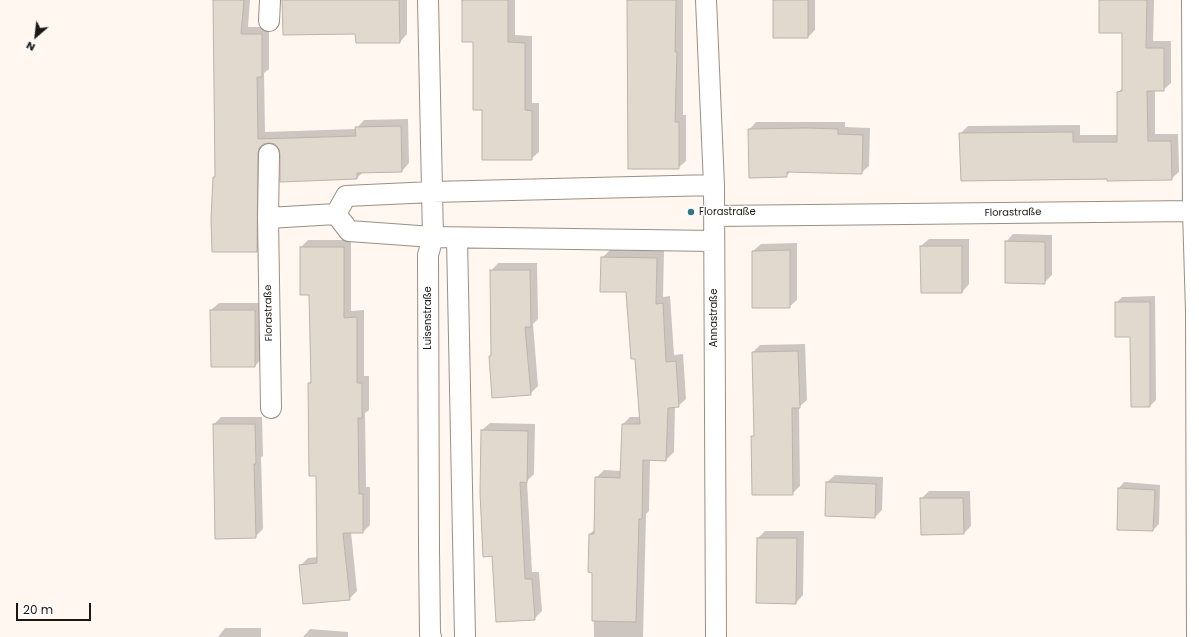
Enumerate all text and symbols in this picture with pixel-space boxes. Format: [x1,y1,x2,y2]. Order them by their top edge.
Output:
north arrow [16,16,56,56]
text: N [23,38,38,56]
place label: Florastraße [699,206,756,218]
marker: Florastraße [686,207,696,217]
street label: Florastraße [985,207,1041,219]
street label: Florastraße [263,285,275,341]
street label: Luisenstraße [422,286,434,350]
street label: Annastraße [708,289,720,347]
scale bar [18,595,93,621]
text: 20 m [23,601,53,618]

